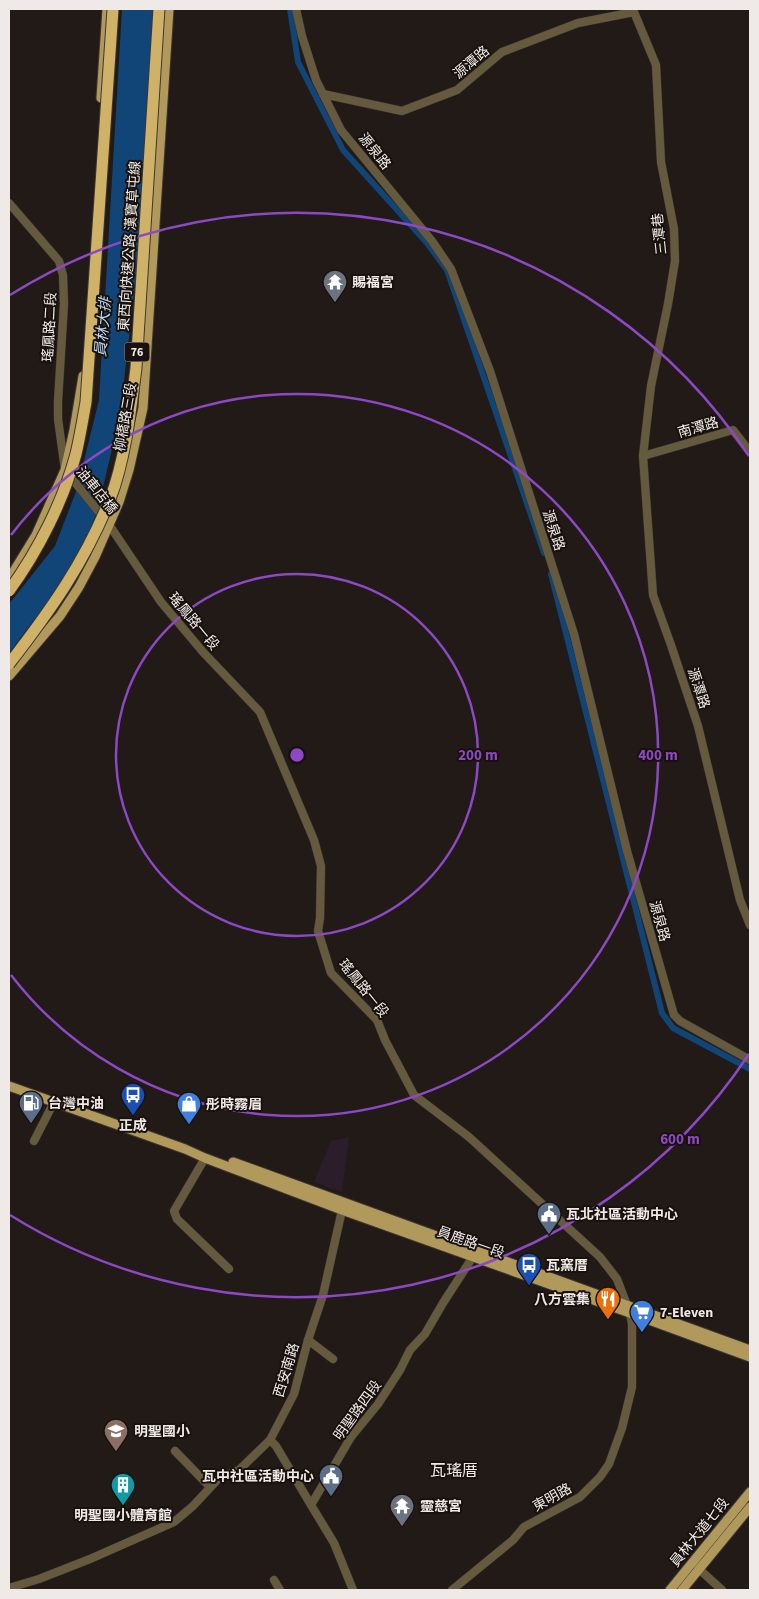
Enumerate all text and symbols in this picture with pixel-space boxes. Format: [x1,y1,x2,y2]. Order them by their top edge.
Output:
street label: 源潭路 [449,42,494,84]
street label: 源泉路 [353,129,395,174]
street label: 東西向快速公路 漢寶草屯線 [114,160,146,332]
street label: 三潭巷 [648,212,672,256]
temple icon: 賜福宮 [322,269,348,303]
place label: 賜福宮 [352,273,394,293]
street label: 瑤鳳路二段 [38,292,62,363]
water label: 員林大排 [90,294,117,358]
road number: 76 [124,342,150,362]
street label: 柳橋路三段 [110,381,142,453]
street label: 南潭路 [675,413,721,443]
street label: 油車店橋 [71,463,122,519]
street label: 源泉路 [537,507,569,553]
street label: 瑤鳳路一段 [163,588,223,655]
street label: 源潭路 [682,665,714,711]
text: 200 m [458,745,498,766]
text: 400 m [638,745,678,766]
centre of rings [288,746,306,764]
street label: 源泉路 [644,898,674,944]
street label: 瑤鳳路一段 [333,955,393,1022]
bus stop icon: 正成 [120,1082,146,1116]
fuel station icon: 台灣中油 [18,1090,44,1124]
shop icon: 彤時霧眉 [176,1091,202,1125]
place label: 台灣中油 [48,1094,104,1114]
place label: 彤時霧眉 [206,1095,262,1115]
place label: 正成 [119,1116,147,1136]
text: 600 m [660,1129,700,1150]
public building icon: 瓦北社區活動中心 [536,1201,562,1235]
place label: 瓦北社區活動中心 [566,1205,678,1225]
street label: 員鹿路一段 [434,1222,507,1264]
bus stop icon: 瓦窯厝 [516,1252,542,1286]
place label: 瓦窯厝 [546,1256,588,1276]
restaurant icon: 八方雲集 [595,1286,621,1320]
place label: 八方雲集 [534,1290,590,1310]
supermarket icon: 7-Eleven [629,1299,655,1333]
place label: 7-Eleven [660,1303,713,1323]
street label: 西安南路 [269,1341,305,1400]
street label: 明聖路四段 [329,1376,386,1445]
school or university icon: 明聖國小 [103,1418,129,1452]
place label: 明聖國小 [134,1422,190,1442]
district label: 瓦瑤厝 [430,1460,478,1482]
public building icon: 瓦中社區活動中心 [318,1463,344,1497]
place label: 瓦中社區活動中心 [202,1467,314,1487]
building icon: 明聖國小體育館 [110,1472,136,1506]
street label: 東明路 [529,1479,576,1517]
temple icon: 靈慈宮 [389,1493,415,1527]
street label: 員林大道七段 [666,1494,734,1572]
place label: 靈慈宮 [420,1497,462,1517]
place label: 明聖國小體育館 [74,1506,172,1526]

